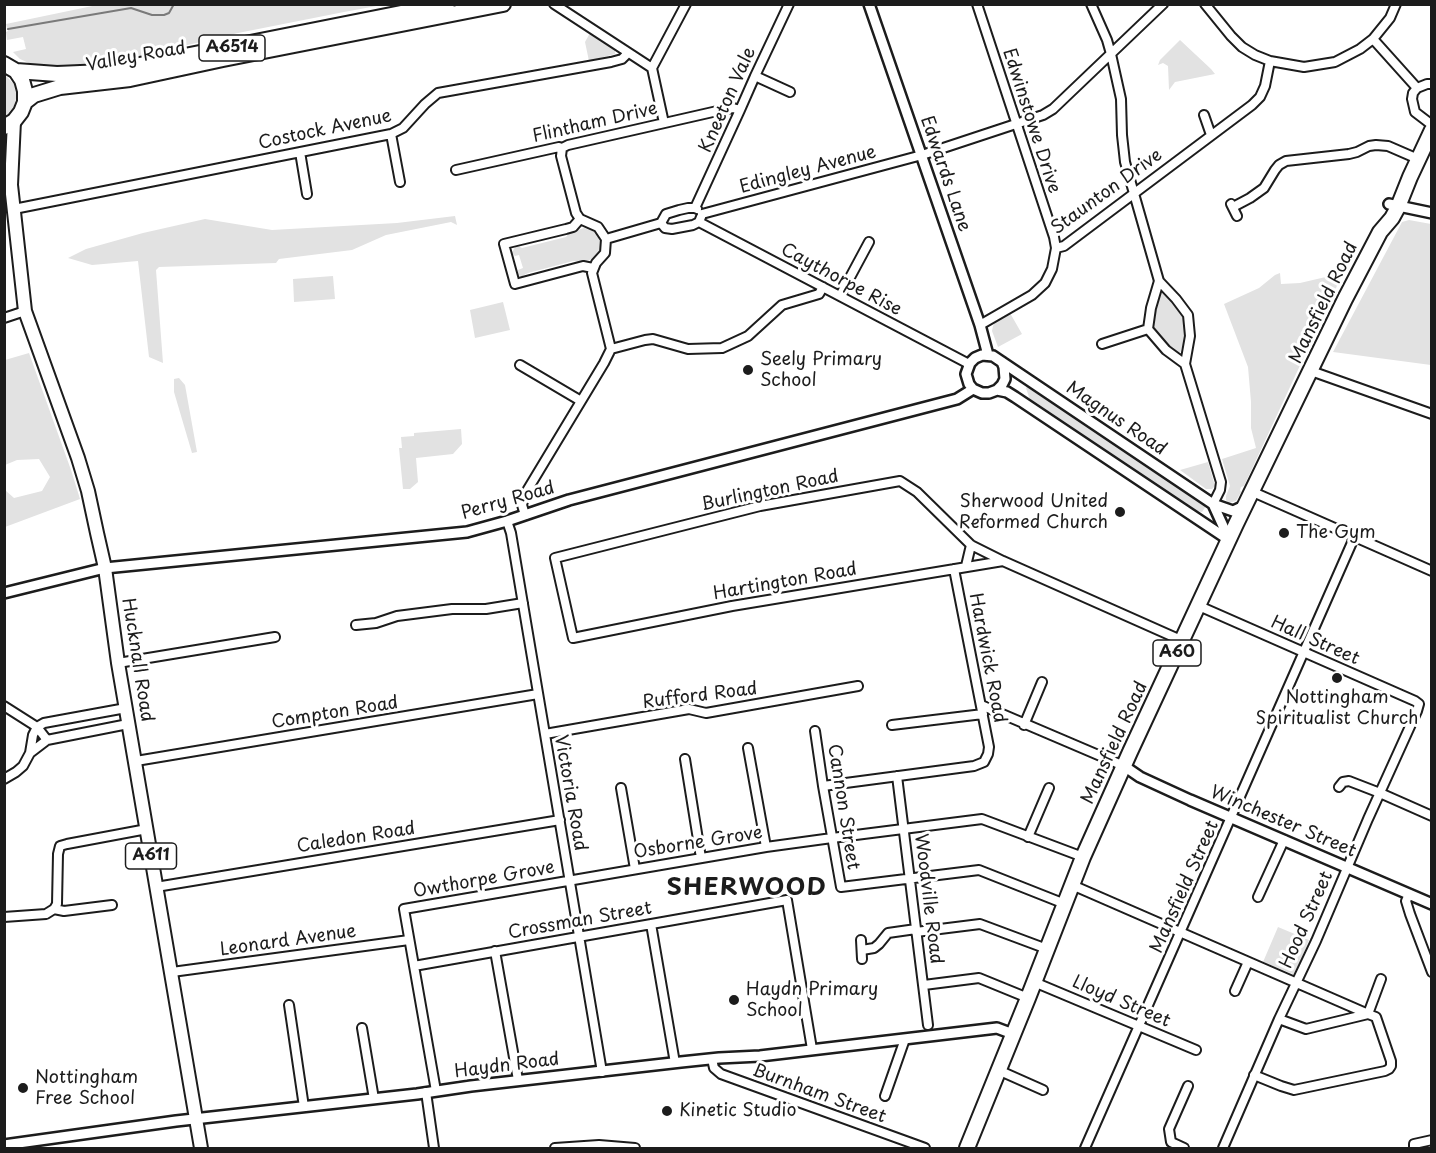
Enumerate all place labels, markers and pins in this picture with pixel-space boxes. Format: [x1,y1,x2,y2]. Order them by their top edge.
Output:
place label: Seely Primary School [760,349,882,392]
marker: Seely Primary School [741,363,755,377]
place label: Sherwood United Reformed Church [959,491,1108,534]
marker: Sherwood United Reformed Church [1113,505,1127,519]
place label: The Gym [1296,522,1376,544]
marker: The Gym [1277,526,1291,540]
marker: Nottingham Spiritualist Church [1330,671,1344,685]
place label: Nottingham Spiritualist Church [1256,687,1418,730]
place label: Haydn Primary School [746,979,878,1022]
marker: Haydn Primary School [727,993,741,1007]
place label: Nottingham Free School [35,1067,138,1110]
marker: Nottingham Free School [16,1081,30,1095]
place label: Kinetic Studio [679,1100,796,1122]
marker: Kinetic Studio [660,1104,674,1118]

